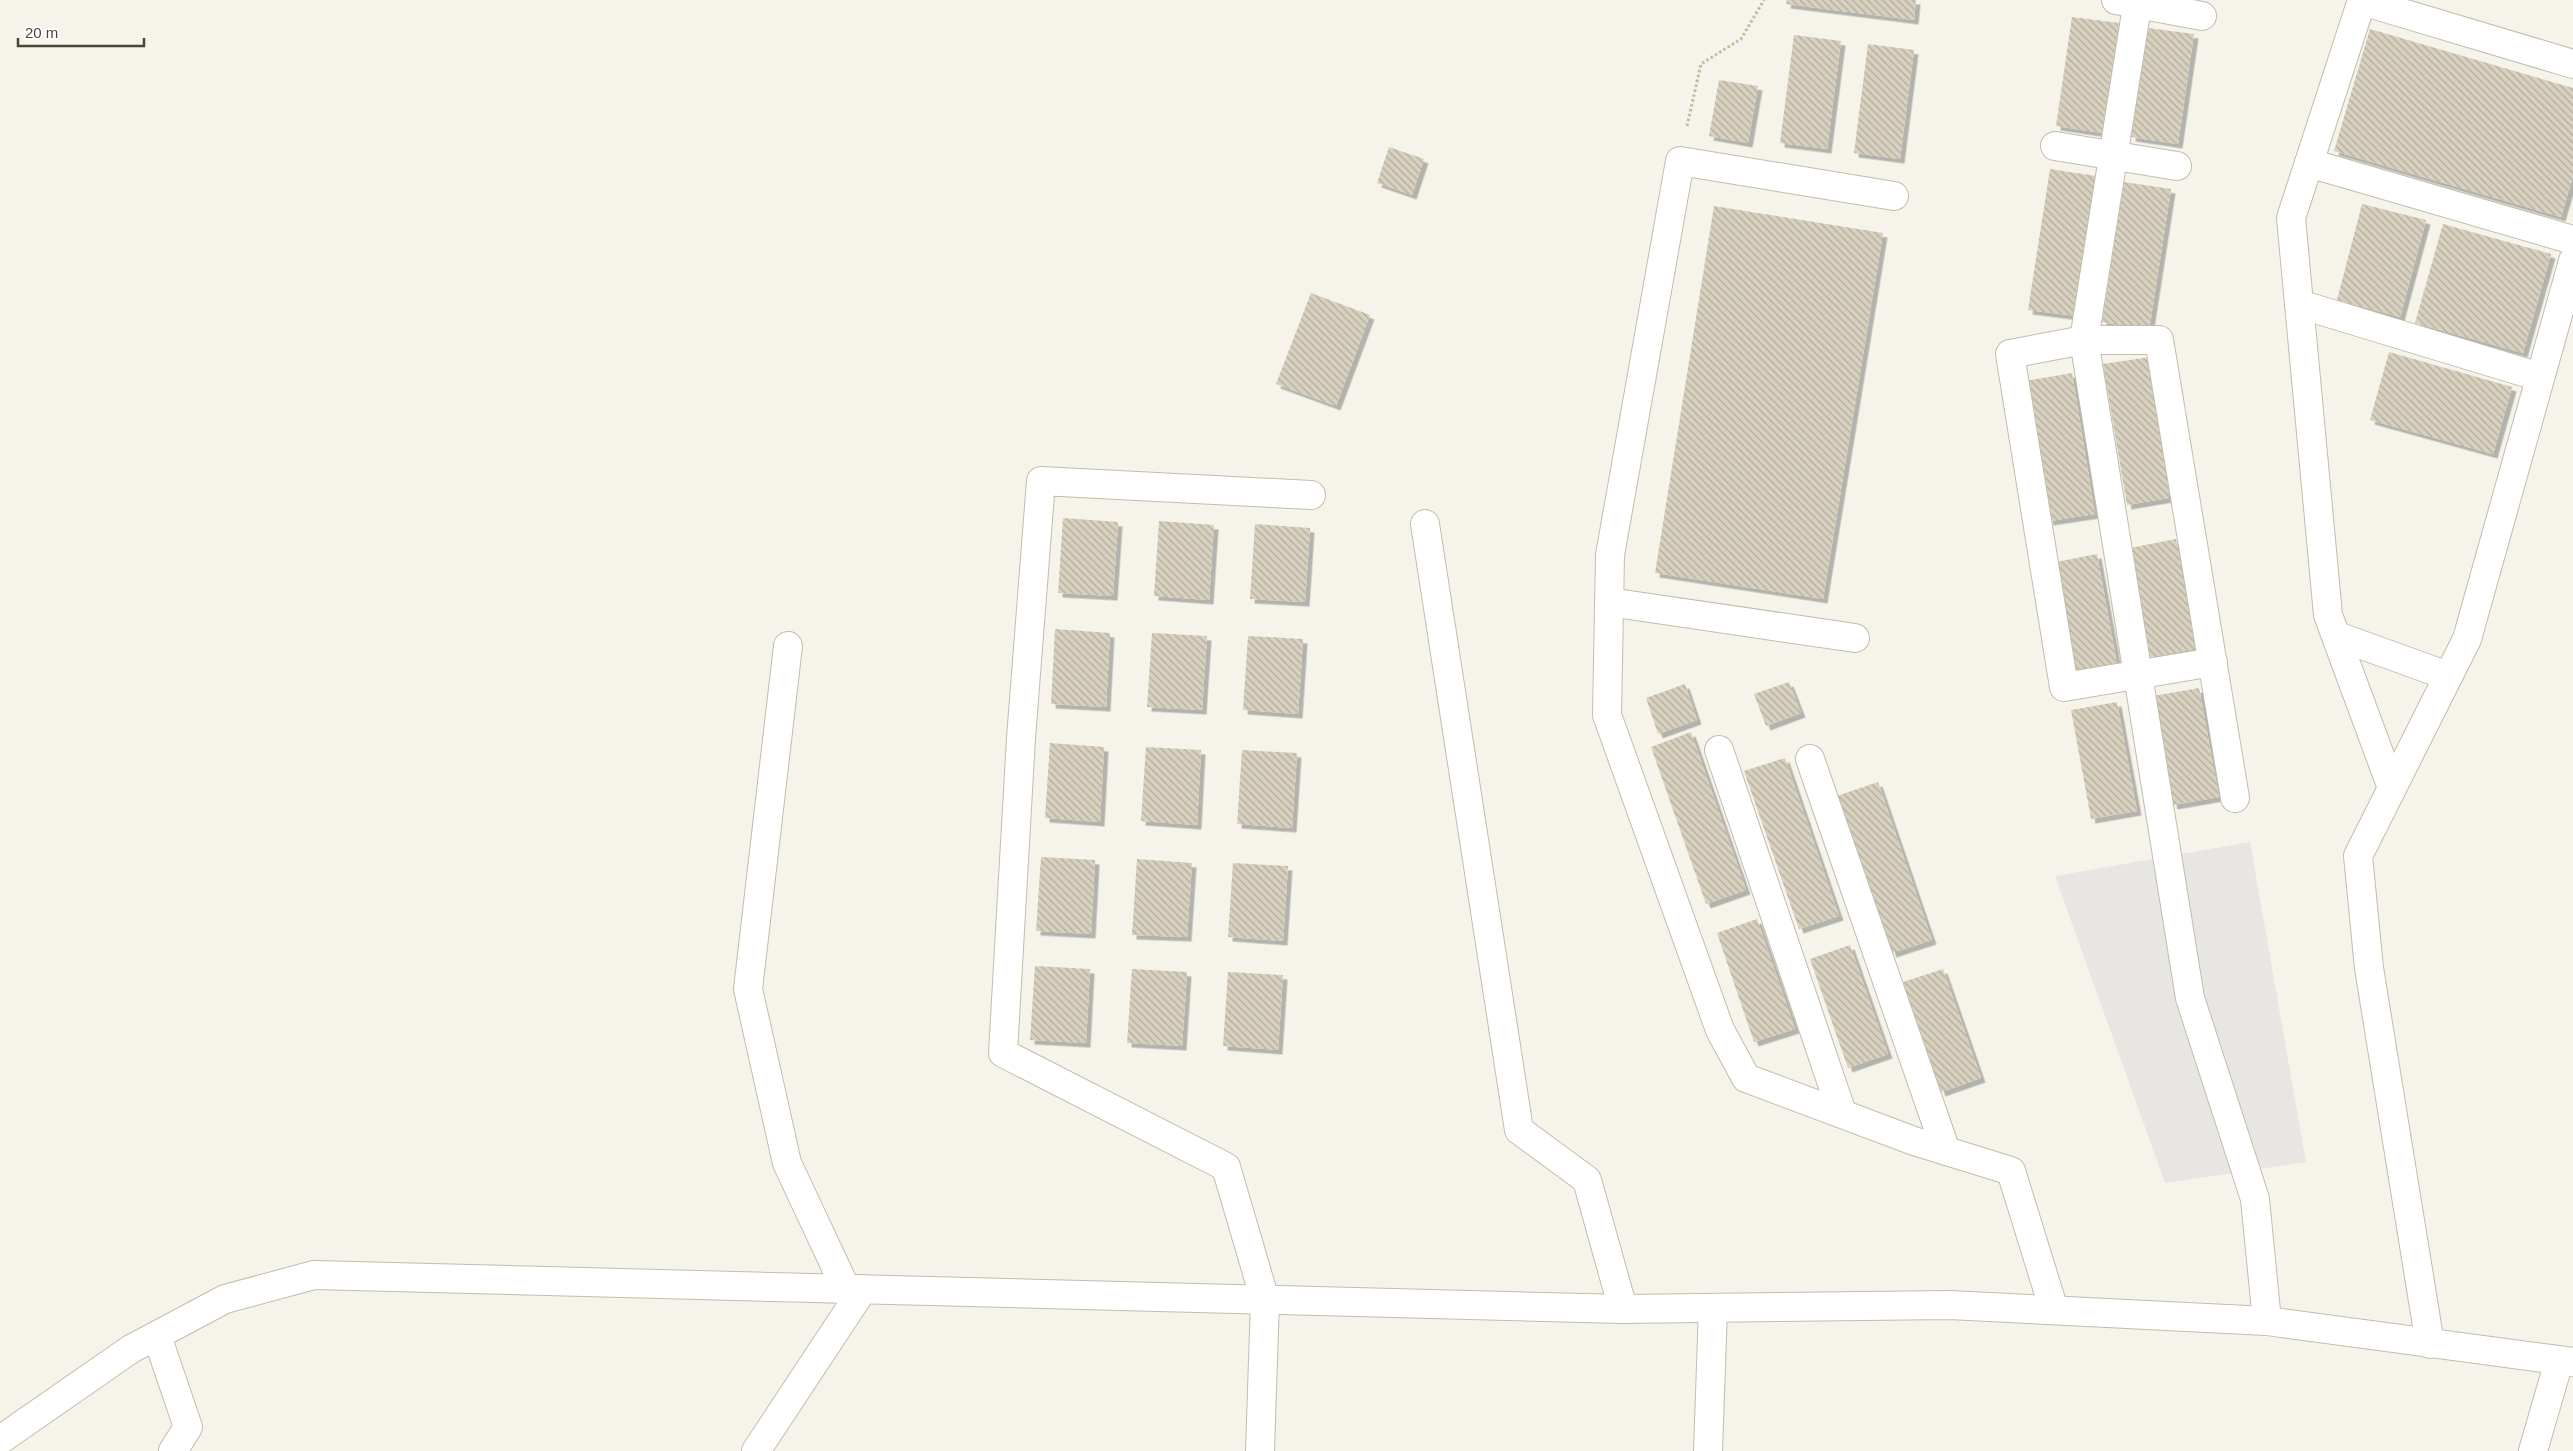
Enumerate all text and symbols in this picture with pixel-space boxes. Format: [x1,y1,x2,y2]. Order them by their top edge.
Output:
scale bar [18,15,144,47]
text: 20 m [25,24,58,41]

